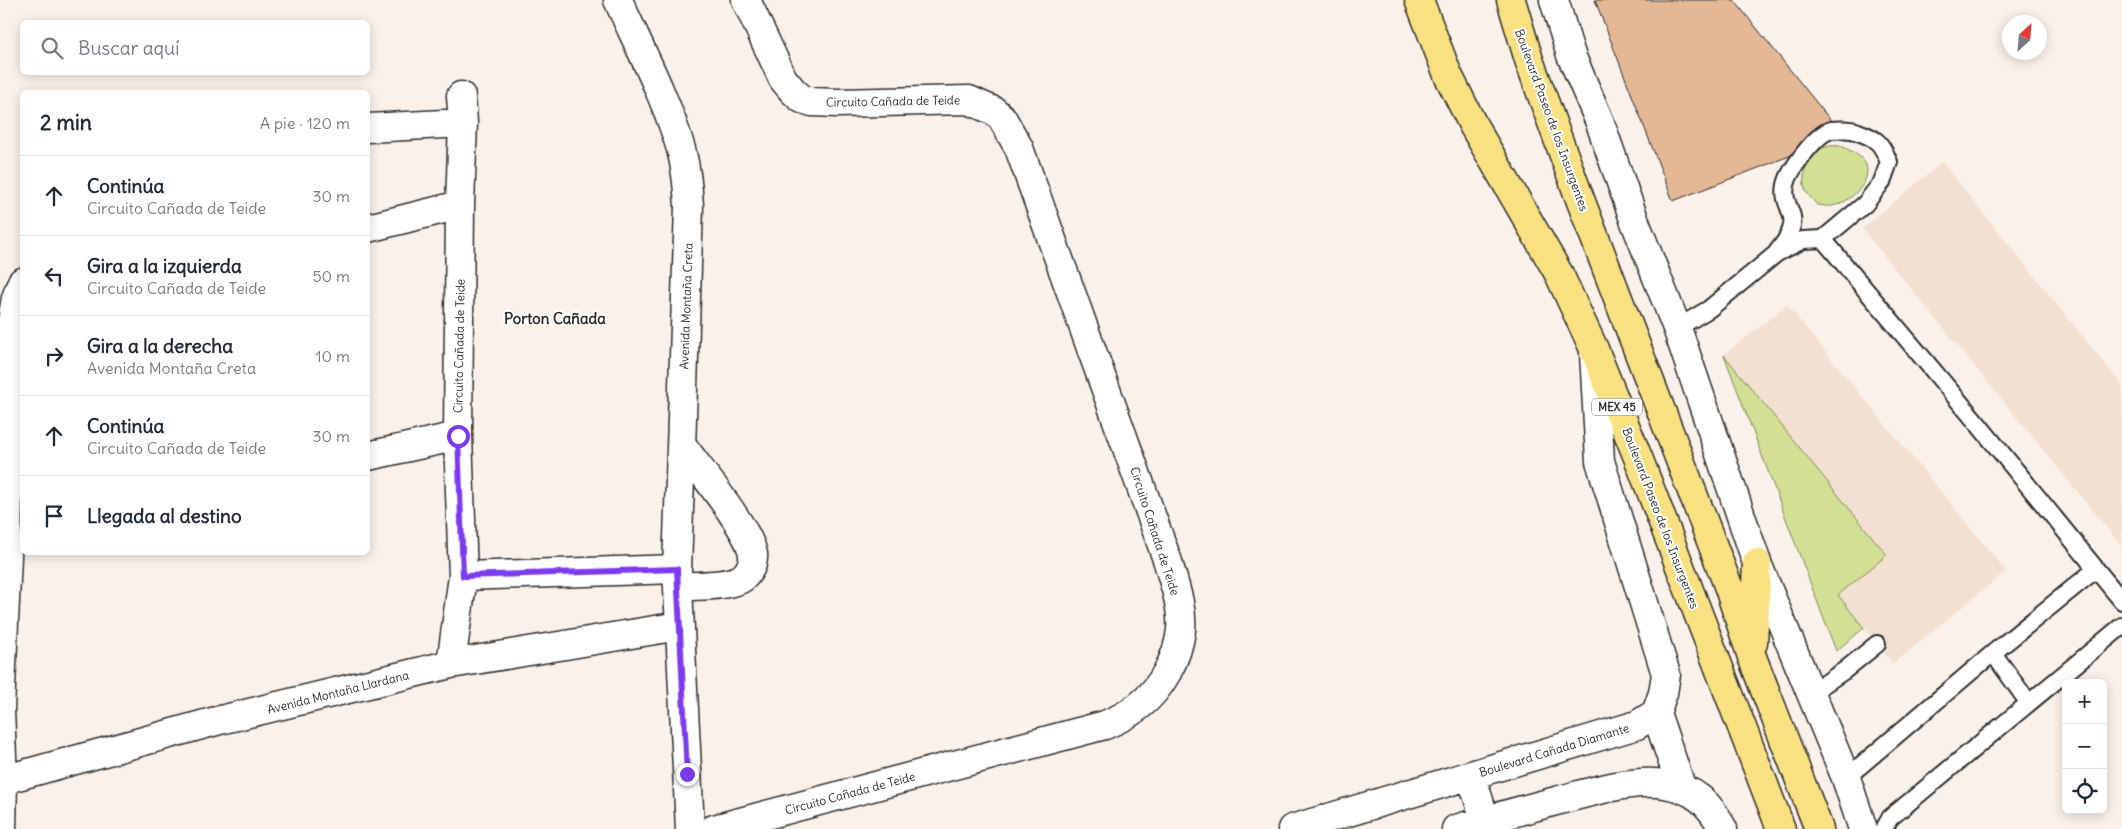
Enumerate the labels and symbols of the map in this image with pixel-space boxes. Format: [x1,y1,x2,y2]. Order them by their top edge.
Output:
north arrow [2002,15,2047,60]
street label: Boulevard Paseo de los Insurgentes [1512,27,1592,213]
street label: Circuito Cañada de Teide [826,92,960,110]
street label: Avenida Montaña Creta [676,242,696,370]
street label: Circuito Cañada de Teide [450,279,468,413]
district label: Porton Cañada [504,309,606,328]
road number: MEX 45 [1592,398,1642,416]
route start [447,425,470,448]
street label: Boulevard Paseo de los Insurgentes [1619,425,1703,611]
street label: Circuito Cañada de Teide [1127,465,1183,597]
street label: Avenida Montaña Llardana [266,667,411,717]
street label: Boulevard Cañada Diamante [1477,720,1631,780]
route end [676,763,699,786]
street label: Circuito Cañada de Teide [783,768,917,818]

